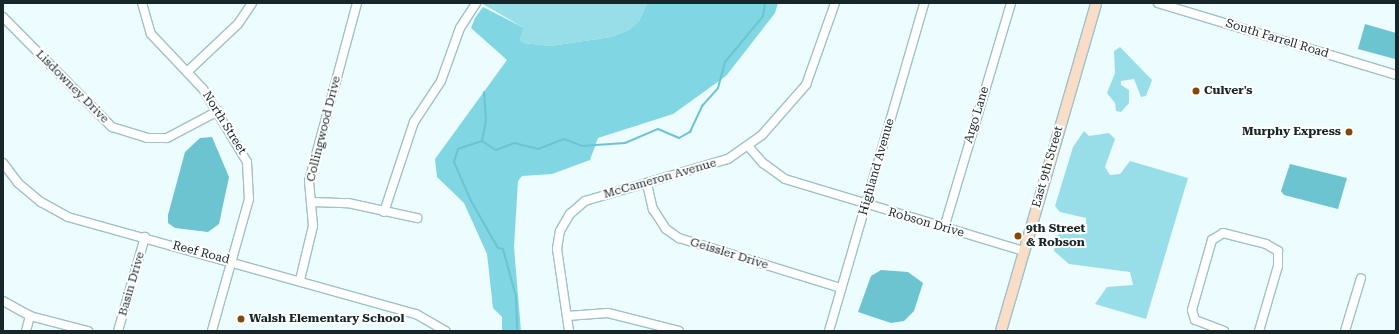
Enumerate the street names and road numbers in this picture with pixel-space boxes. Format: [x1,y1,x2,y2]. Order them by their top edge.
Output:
street label: South Farrell Road [1224,16,1330,62]
street label: Lisdowney Drive [32,47,112,127]
street label: Collingwood Drive [304,75,344,183]
street label: Argo Lane [962,85,992,145]
street label: North Street [199,89,249,157]
street label: Highland Avenue [856,117,898,217]
street label: East 9th Street [1030,125,1066,209]
street label: McCameron Avenue [602,156,718,202]
street label: Robson Drive [886,205,966,241]
street label: Geissler Drive [688,235,770,273]
street label: Reef Road [171,238,231,268]
street label: Basin Drive [116,250,148,318]

